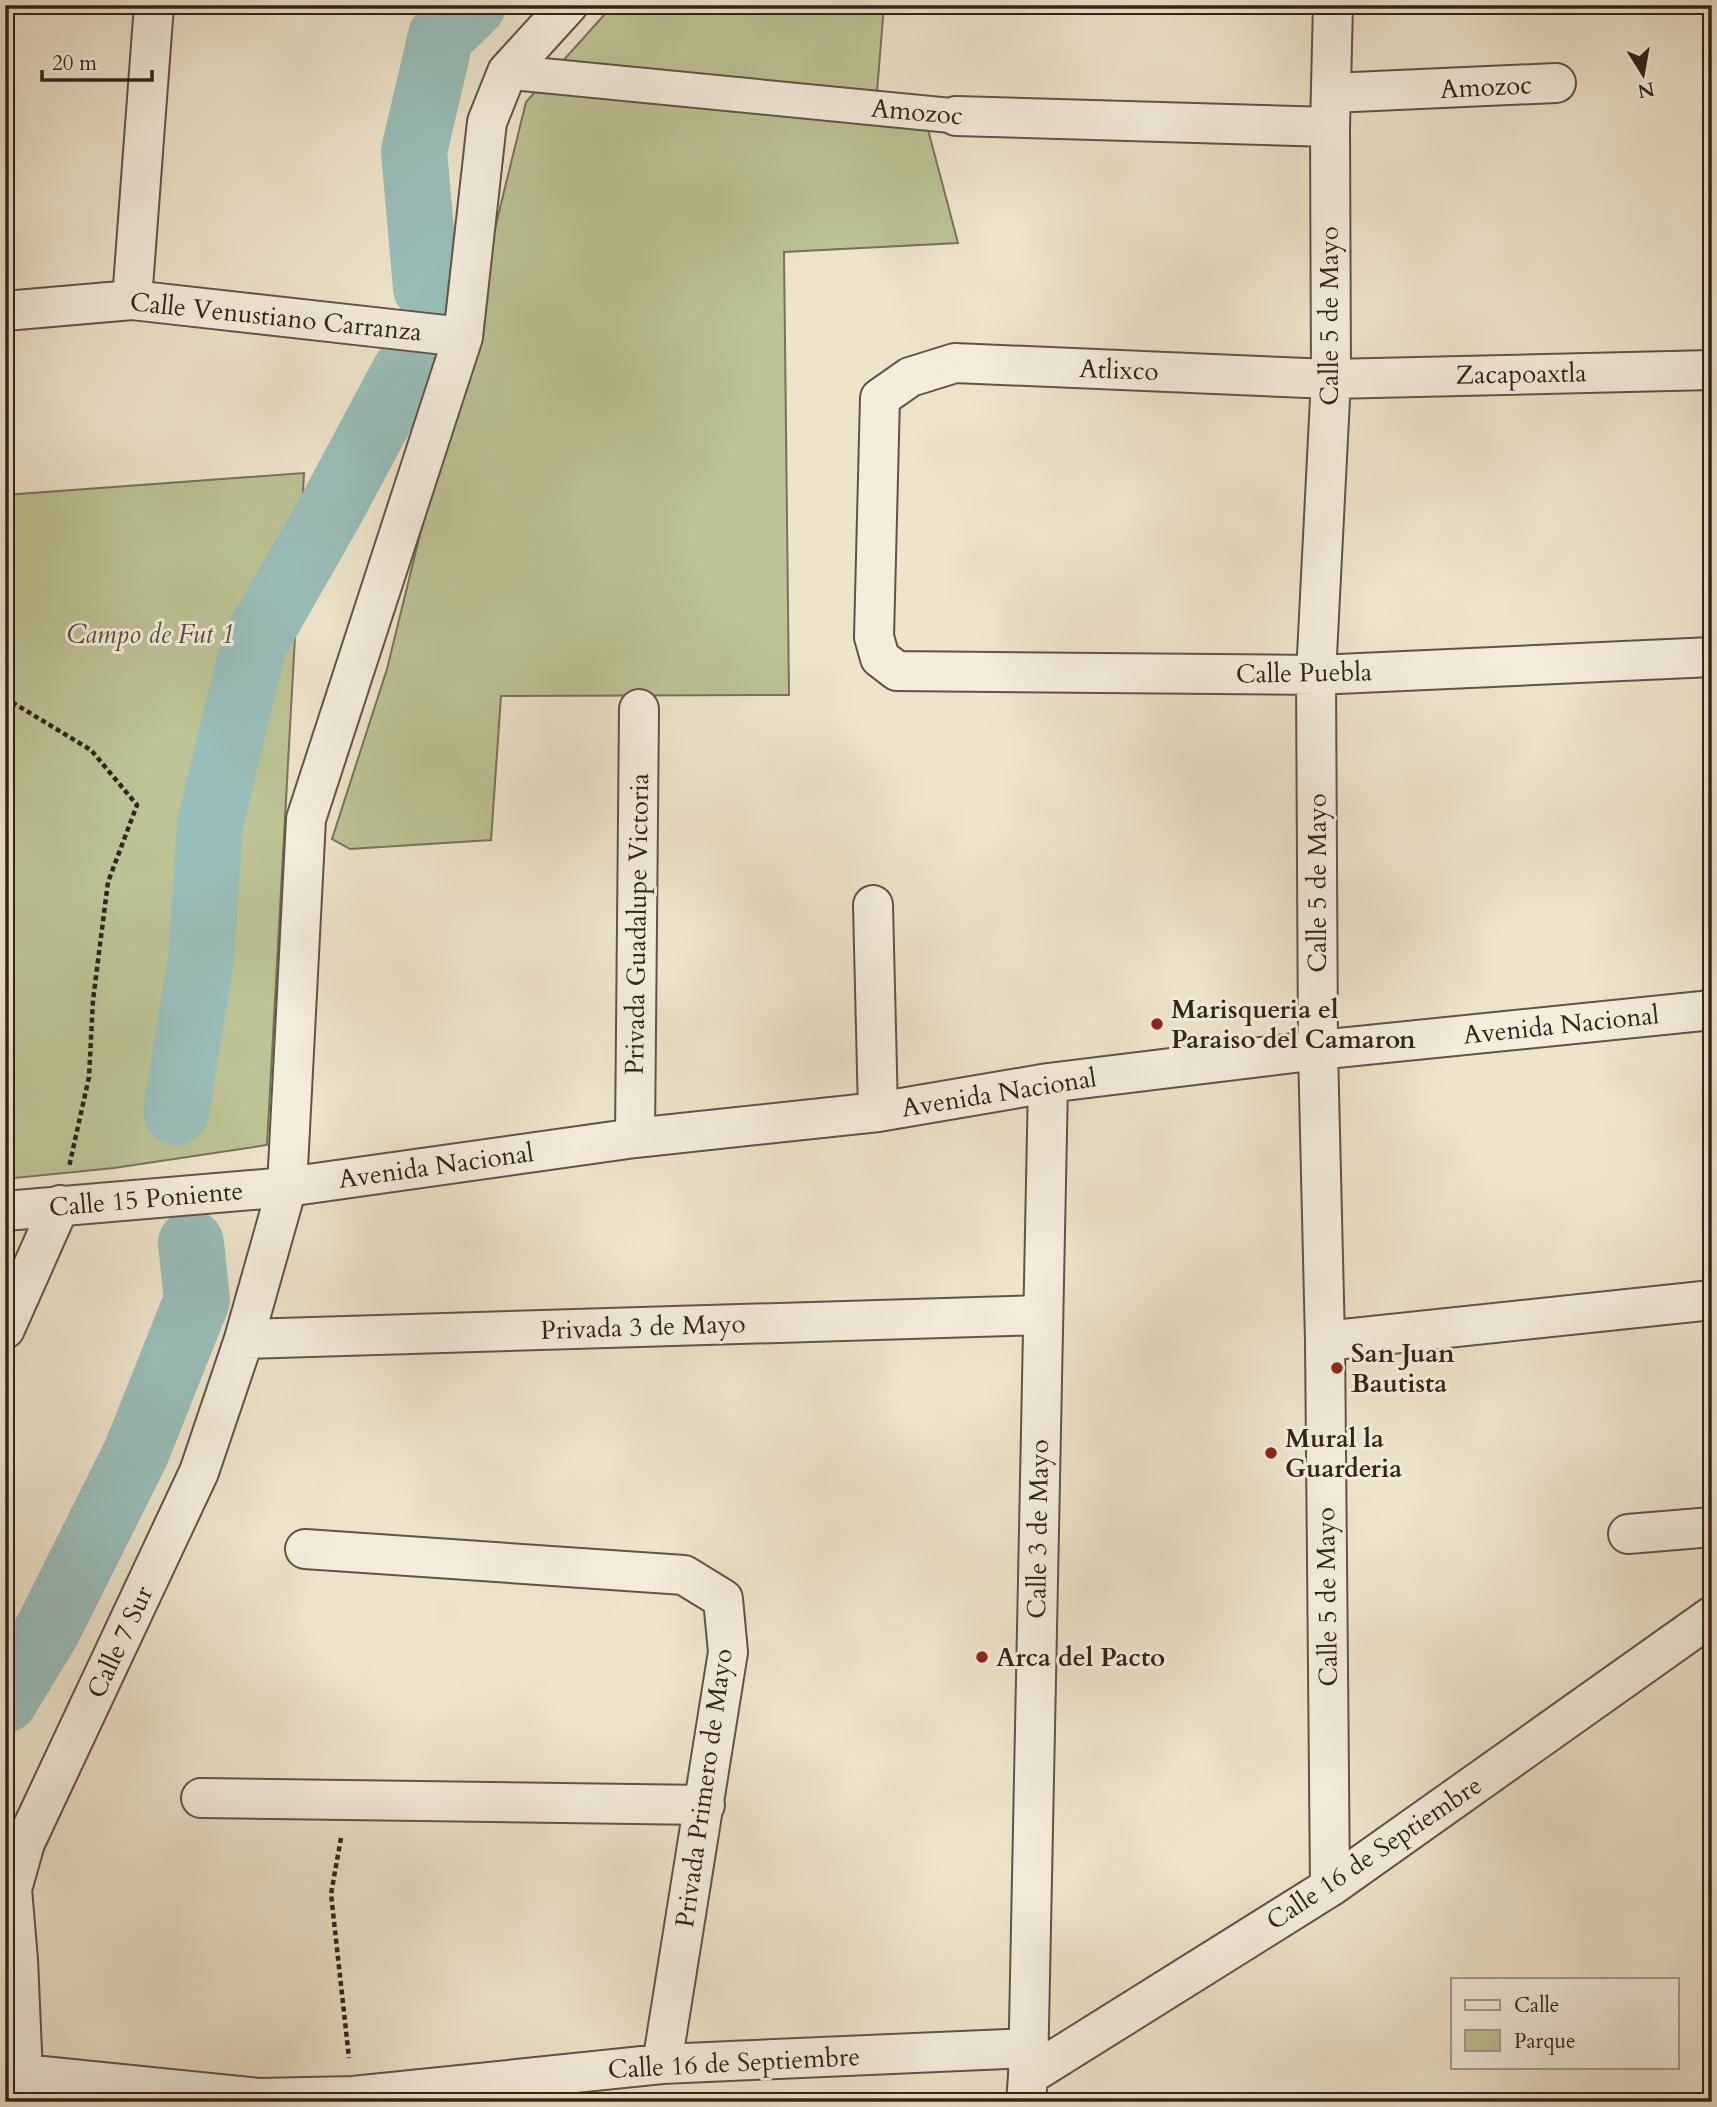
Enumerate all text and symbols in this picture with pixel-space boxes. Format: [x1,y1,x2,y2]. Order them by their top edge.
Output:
scale bar [42,38,152,82]
north arrow [1608,38,1678,108]
text: 20 m [52,49,97,78]
street label: Amozoc [1439,67,1533,107]
text: N [1635,75,1657,104]
street label: Amozoc [870,91,964,133]
street label: Calle 5 de Mayo [1312,226,1347,406]
street label: Calle Venustiano Carranza [128,284,424,350]
street label: Atlixco [1079,351,1159,389]
street label: Zacapoaxtla [1455,355,1587,393]
park label: Campo de Fut 1 [66,617,234,652]
street label: Calle Puebla [1236,654,1372,692]
street label: Privada Guadalupe Victoria [617,773,657,1075]
street label: Calle 5 de Mayo [1300,793,1335,973]
place label: Marisqueria el Paraiso del Camaron [1171,992,1416,1057]
street label: Avenida Nacional [1461,997,1661,1053]
marker: Marisqueria el Paraiso del Camaron [1149,1016,1165,1032]
street label: Avenida Nacional [899,1060,1099,1126]
street label: Avenida Nacional [336,1135,536,1197]
street label: Calle 15 Poniente [47,1173,245,1225]
street label: Privada 3 de Mayo [540,1306,746,1348]
place label: San Juan Bautista [1351,1336,1455,1401]
marker: San Juan Bautista [1329,1360,1345,1376]
place label: Mural la Guarderia [1285,1421,1402,1486]
street label: Calle 3 de Mayo [1019,1439,1057,1619]
marker: Mural la Guarderia [1263,1445,1279,1461]
street label: Calle 5 de Mayo [1308,1507,1346,1687]
street label: Calle 7 Sur [79,1580,161,1704]
place label: Arca del Pacto [996,1640,1165,1675]
street label: Privada Primero de Mayo [667,1646,741,1930]
marker: Arca del Pacto [974,1649,990,1665]
street label: Calle 16 de Septiembre [1259,1768,1489,1938]
legend [1451,1978,1678,2068]
text: Calle [1514,1991,1559,2020]
text: Parque [1514,2027,1575,2056]
street label: Calle 16 de Septiembre [607,2039,861,2087]

